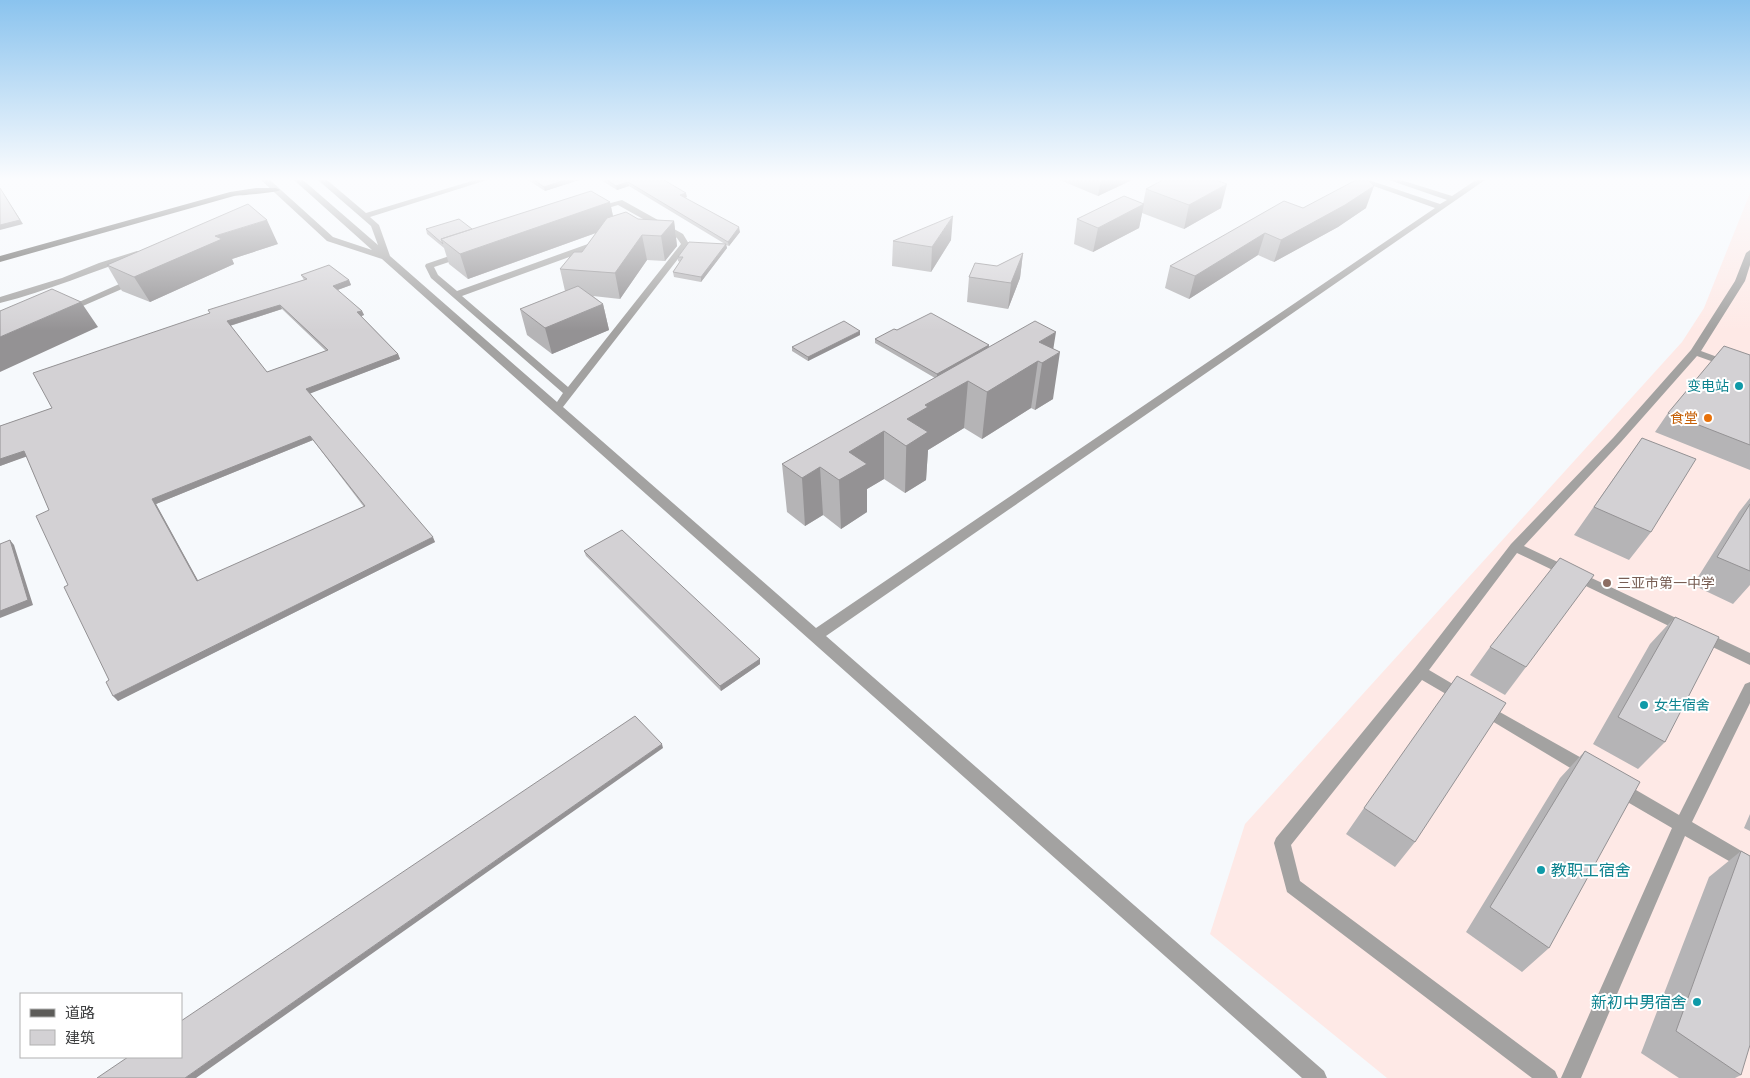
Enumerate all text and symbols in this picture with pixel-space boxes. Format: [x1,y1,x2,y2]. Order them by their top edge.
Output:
place label: 变电站 [1687,378,1729,394]
marker: 变电站 [1733,380,1745,392]
place label: 食堂 [1670,410,1698,426]
marker: 食堂 [1702,412,1714,424]
place label: 三亚市第一中学 [1617,575,1715,591]
marker: 三亚市第一中学 [1601,577,1613,589]
place label: 女生宿舍 [1654,697,1710,713]
marker: 女生宿舍 [1638,699,1650,711]
place label: 教职工宿舍 [1551,861,1631,879]
marker: 教职工宿舍 [1535,864,1547,876]
legend [20,993,182,1058]
place label: 新初中男宿舍 [1591,993,1687,1011]
marker: 新初中男宿舍 [1691,996,1703,1008]
text: 道路 [65,1004,95,1021]
text: 建筑 [65,1029,95,1046]

